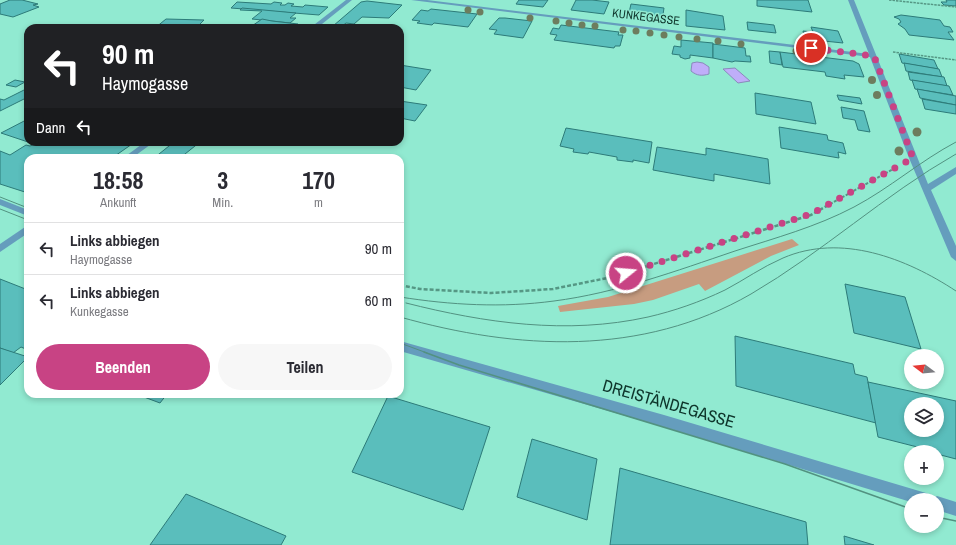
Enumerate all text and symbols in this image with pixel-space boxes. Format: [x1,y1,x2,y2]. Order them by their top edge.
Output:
street label: KUNKEGASSE [611,5,681,29]
pin [794,31,828,65]
text: 90 m [102,35,154,73]
icon: arrive [800,37,822,59]
icon: left [36,40,88,92]
text: Haymogasse [102,71,188,96]
icon: left [73,116,95,138]
text: Dann [36,117,65,138]
text: 18:58 [93,164,143,196]
text: 3 [217,164,228,196]
text: 170 [302,164,335,196]
text: Ankunft [100,194,136,211]
text: Min. [212,194,233,211]
text: m [314,194,323,211]
text: Links abbiegen [70,230,160,251]
icon: left [36,238,58,260]
text: 90 m [365,238,392,259]
text: Haymogasse [70,251,132,268]
position arrow [605,252,647,294]
text: Links abbiegen [70,282,160,303]
icon: left [36,290,58,312]
text: 60 m [365,290,392,311]
text: Kunkegasse [70,303,129,320]
button: Beenden [36,344,210,390]
button: Teilen [218,344,392,390]
north arrow [904,349,944,389]
map controls [904,349,944,533]
street label: DREISTÄNDEGASSE [600,373,738,433]
button: layers [904,397,944,437]
button: + [904,445,944,485]
button: − [904,493,944,533]

